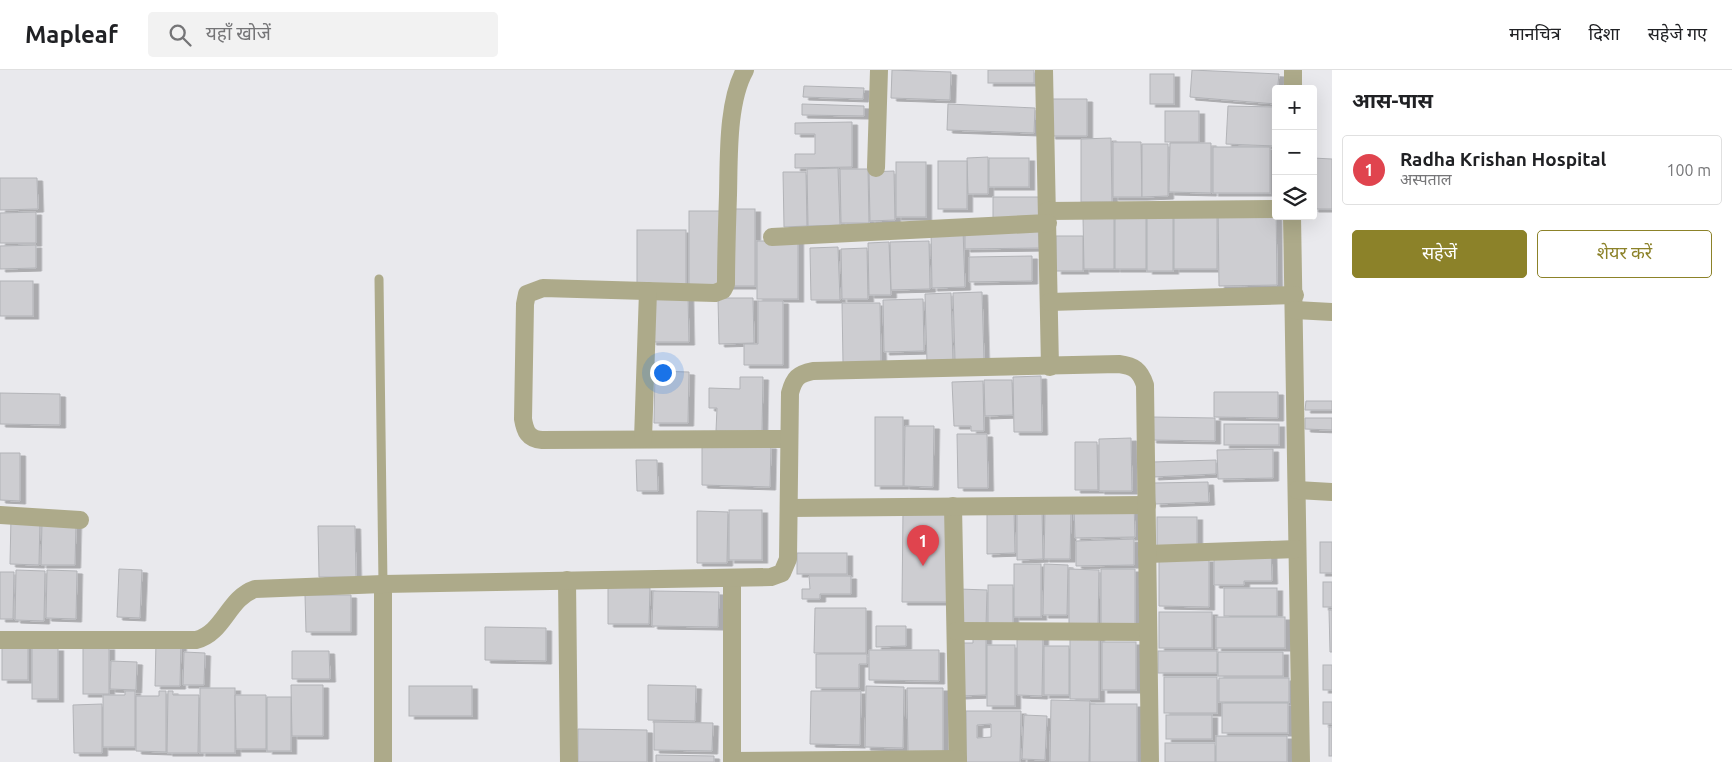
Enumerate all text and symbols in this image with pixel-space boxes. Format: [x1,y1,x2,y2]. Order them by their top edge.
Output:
search box [148,12,498,57]
text: Mapleaf [25,21,118,48]
icon: search [166,21,194,49]
text: यहाँ खोजें [206,22,271,44]
text: मानचित्र [1509,23,1561,43]
text: दिशा [1589,23,1620,43]
text: सहेजे गए [1648,23,1707,43]
map controls [1272,85,1317,220]
button: + [1272,85,1317,130]
text: आस-पास [1352,88,1433,112]
button: − [1272,130,1317,175]
text: Radha Krishan Hospital [1400,148,1606,170]
text: 1 [1364,161,1374,179]
text: 100 m [1666,161,1711,179]
text: अस्पताल [1400,170,1452,188]
button: layers [1272,175,1317,220]
button: सहेजें [1352,230,1527,278]
button: शेयर करें [1537,230,1712,278]
your location [650,360,676,386]
pin: 1 [907,525,939,566]

